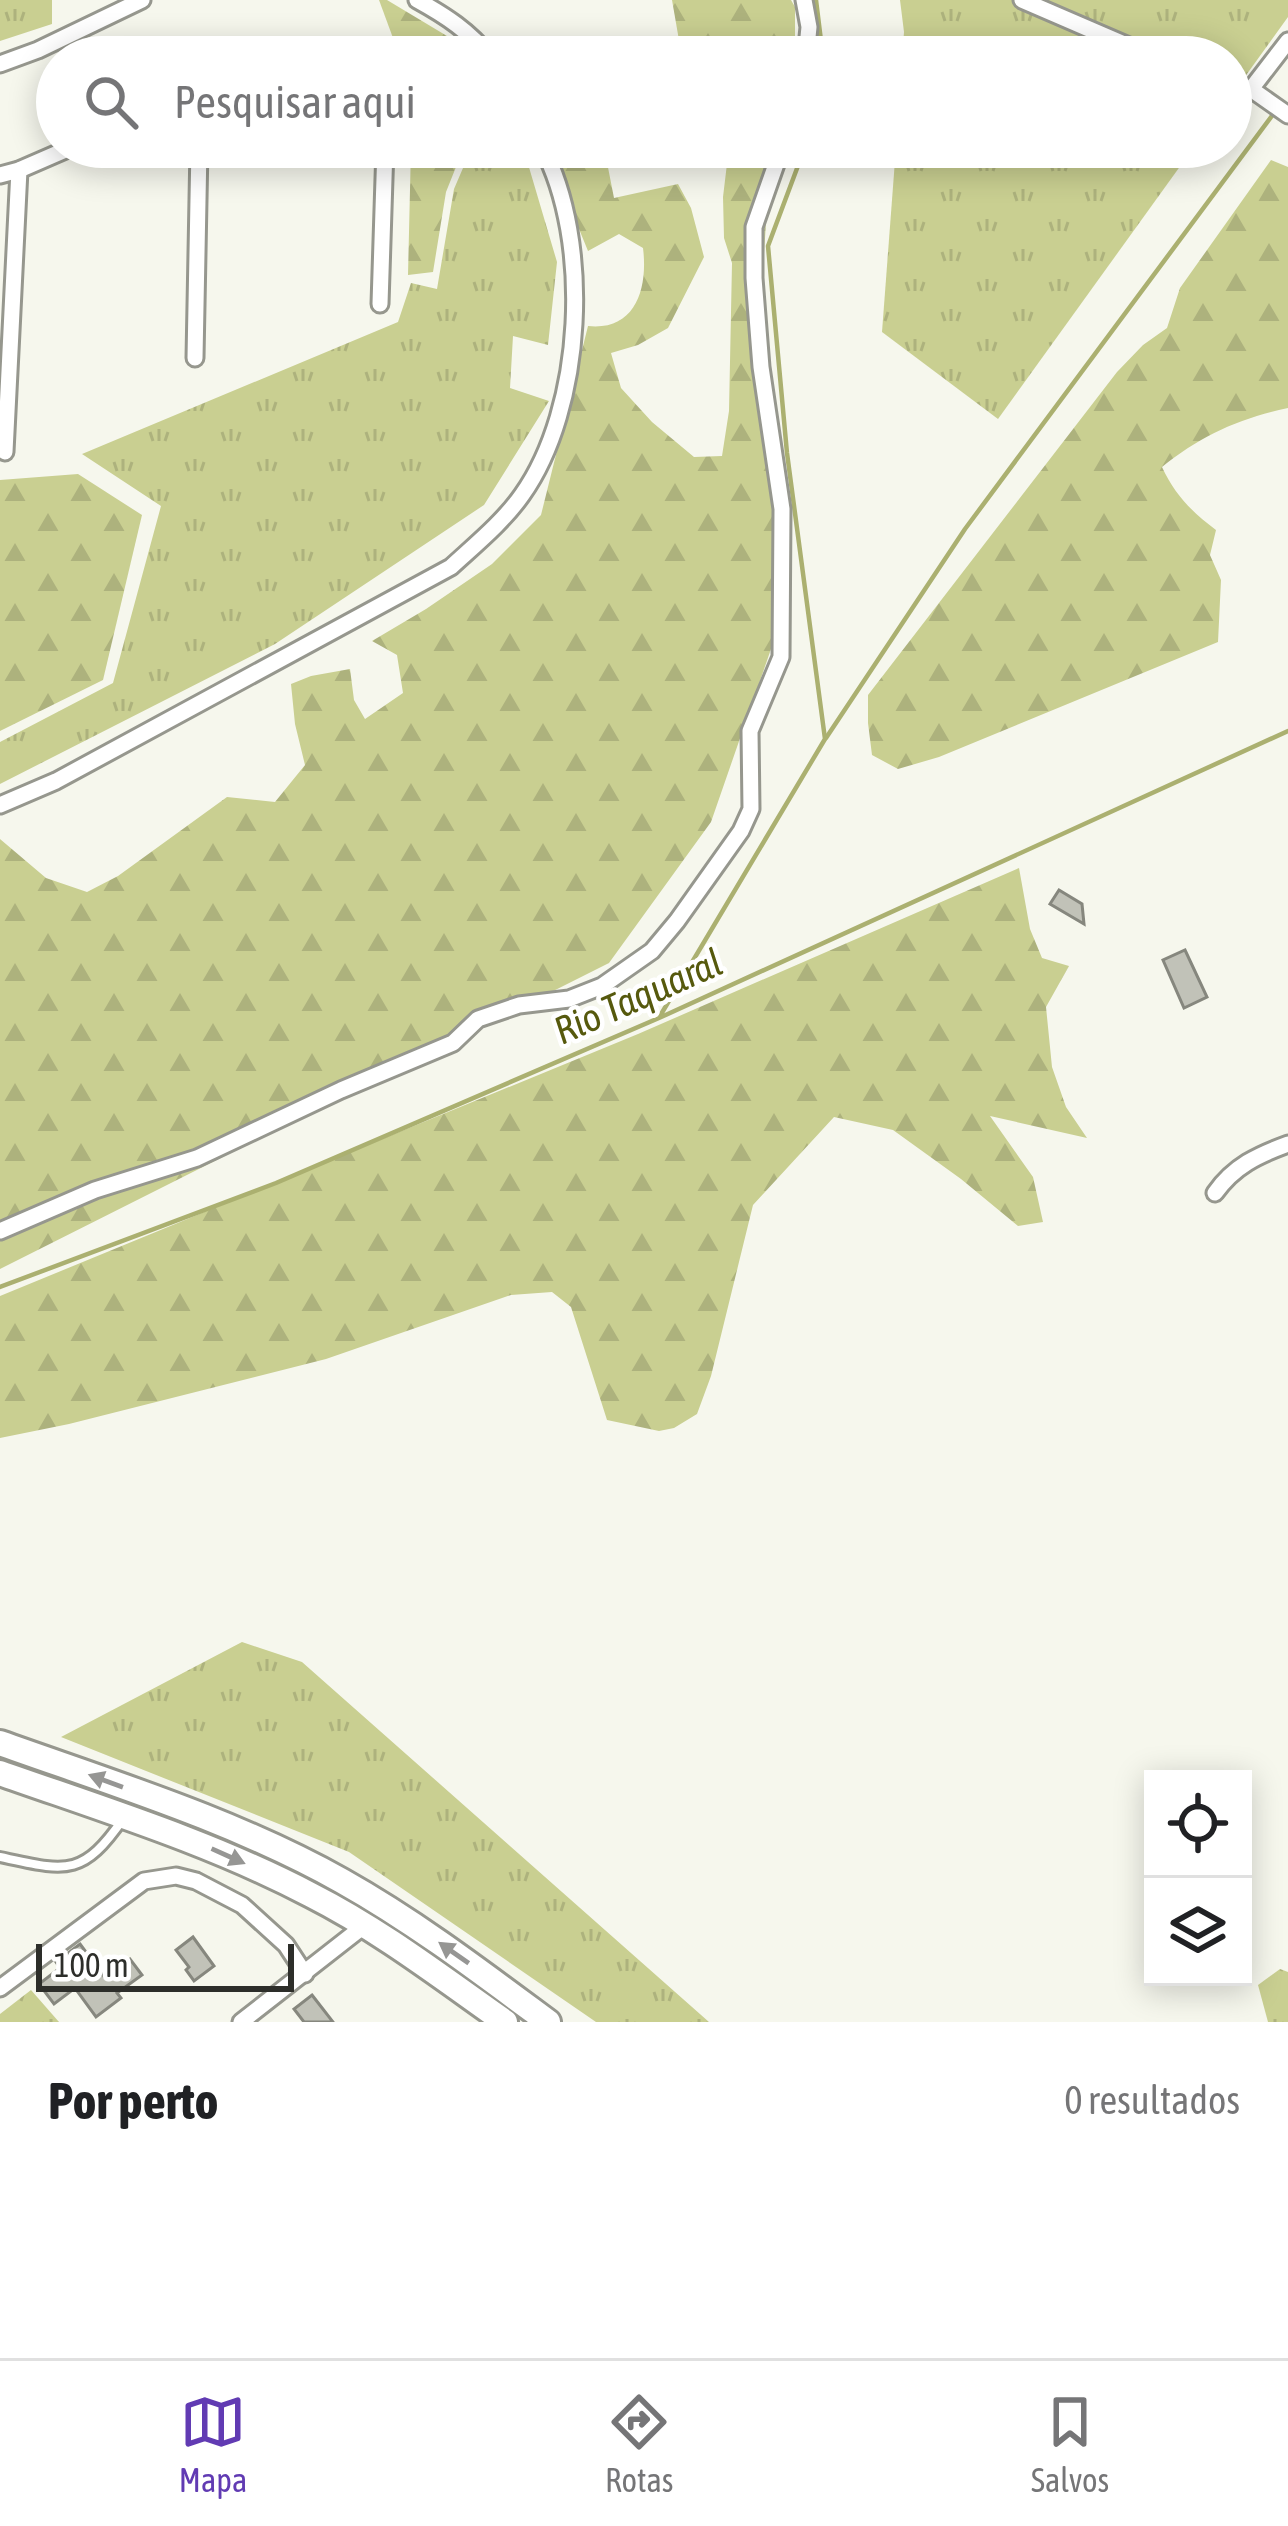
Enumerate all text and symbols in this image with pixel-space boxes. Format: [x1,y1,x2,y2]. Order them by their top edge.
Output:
search box [36,36,1252,168]
icon: search [78,69,144,135]
text: Pesquisar aqui [174,76,416,128]
water label: Rio Taquaral [547,939,729,1053]
map controls [1144,1770,1252,1986]
button: locate [1144,1770,1252,1878]
one-way arrow [87,1771,123,1789]
one-way arrow [211,1847,246,1867]
button: layers [1144,1878,1252,1986]
scale bar [36,1938,294,1991]
one-way arrow [437,1942,470,1965]
text: 100 m [54,1946,129,1984]
text: Por perto [48,2071,219,2130]
text: 0 resultados [1064,2078,1240,2122]
tab: Mapa [179,2389,247,2499]
tab: Rotas [605,2389,673,2499]
tab: Salvos [1031,2389,1109,2499]

